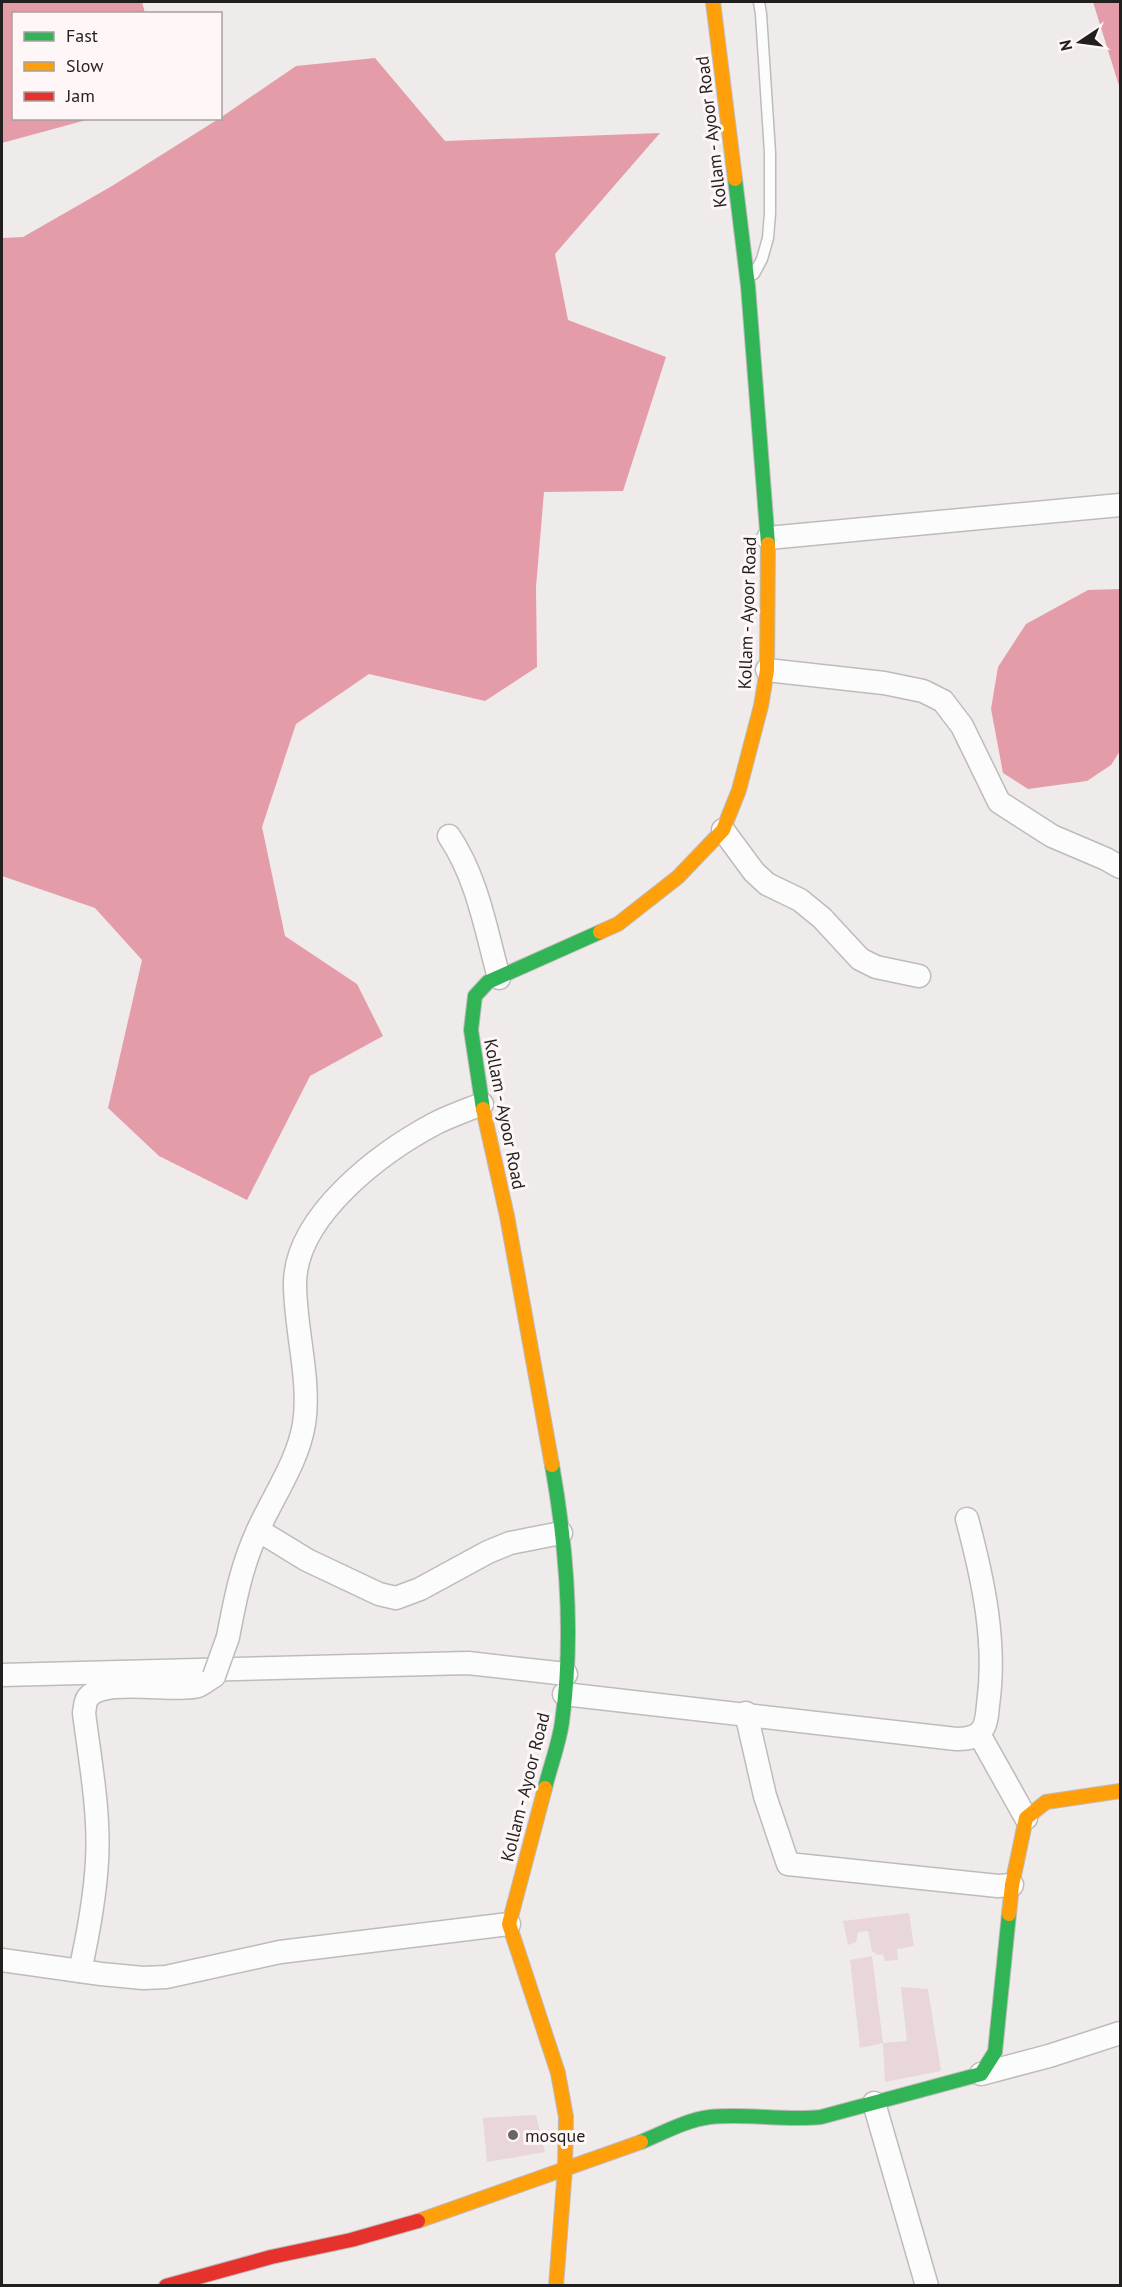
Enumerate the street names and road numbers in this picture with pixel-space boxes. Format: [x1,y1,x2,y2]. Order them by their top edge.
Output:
street label: Kollam - Ayoor Road [690,55,732,209]
street label: Kollam - Ayoor Road [733,536,761,690]
street label: Kollam - Ayoor Road [479,1037,531,1191]
street label: Kollam - Ayoor Road [495,1710,555,1864]

